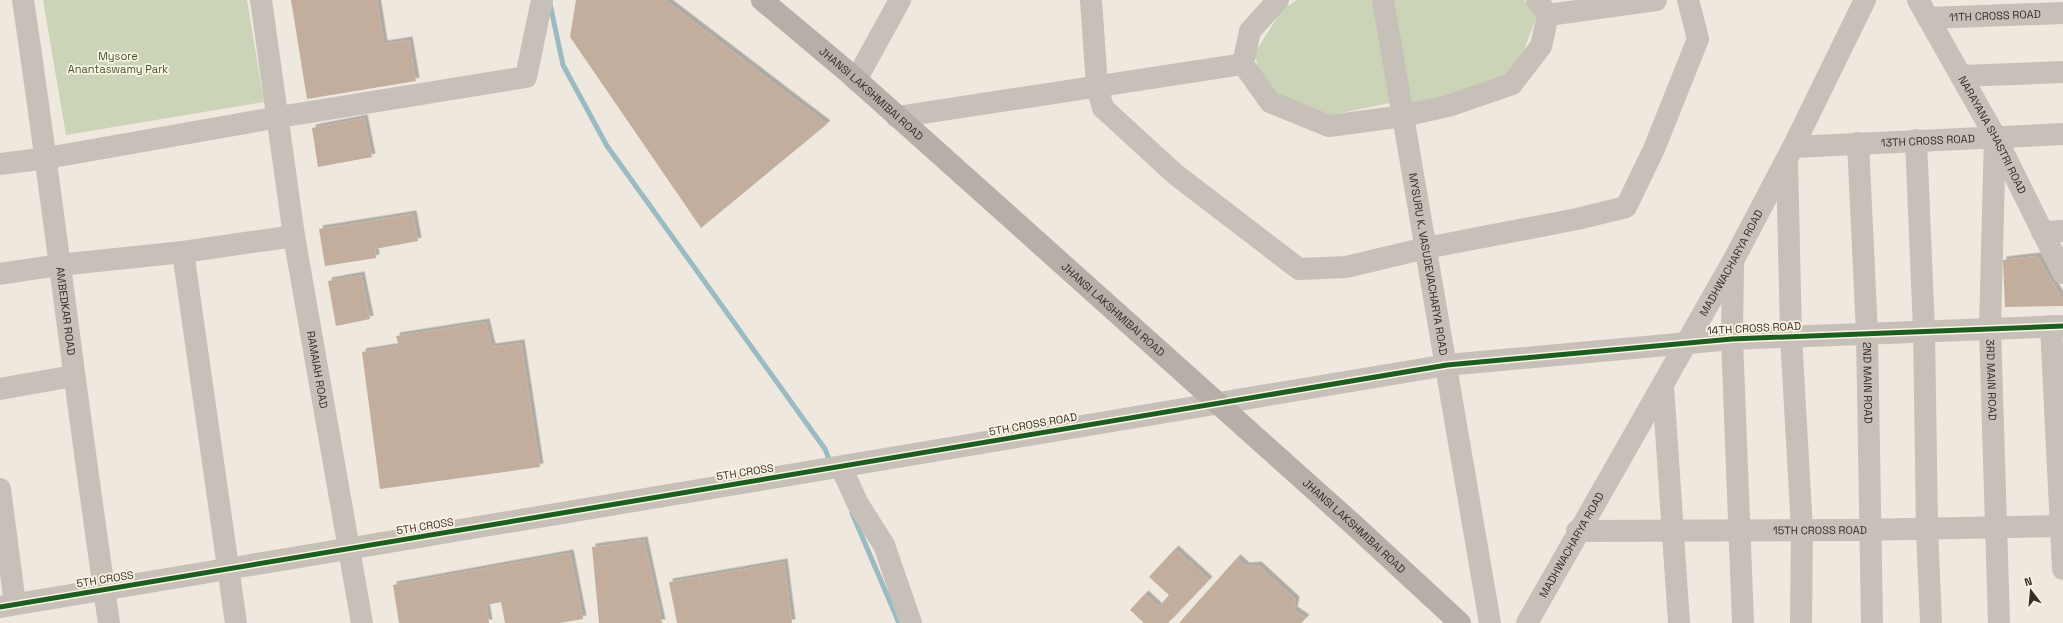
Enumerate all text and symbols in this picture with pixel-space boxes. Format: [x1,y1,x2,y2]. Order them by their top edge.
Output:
street label: 11TH CROSS ROAD [1949,7,2041,24]
street label: JHANSI LAKSHMIBAI ROAD [816,44,926,143]
park label: Mysore Anantaswamy Park [68,49,168,76]
street label: NARAYANA SHASTRI ROAD [1955,73,2030,196]
street label: 13TH CROSS ROAD [1881,131,1975,150]
street label: MYSURU K. VASUDEVACHARYA ROAD [1406,172,1451,356]
street label: MADHWACHARYA ROAD [1696,207,1766,318]
street label: JHANSI LAKSHMIBAI ROAD [1058,259,1168,359]
street label: AMBEDKAR ROAD [53,266,79,356]
street label: 14TH CROSS ROAD [1707,319,1801,337]
street label: RAMAIAH ROAD [304,330,331,410]
street label: 3RD MAIN ROAD [1983,339,2000,421]
street label: 2ND MAIN ROAD [1860,342,1876,424]
street label: 5TH CROSS ROAD [988,409,1078,439]
street label: 5TH CROSS [715,461,775,483]
street label: JHANSI LAKSHMIBAI ROAD [1300,476,1409,576]
street label: MADHWACHARYA ROAD [1536,490,1607,600]
street label: 5TH CROSS [395,515,455,537]
street label: 15TH CROSS ROAD [1773,523,1867,537]
street label: 5TH CROSS [75,568,135,590]
north arrow [2011,571,2051,611]
text: N [2023,574,2034,589]

